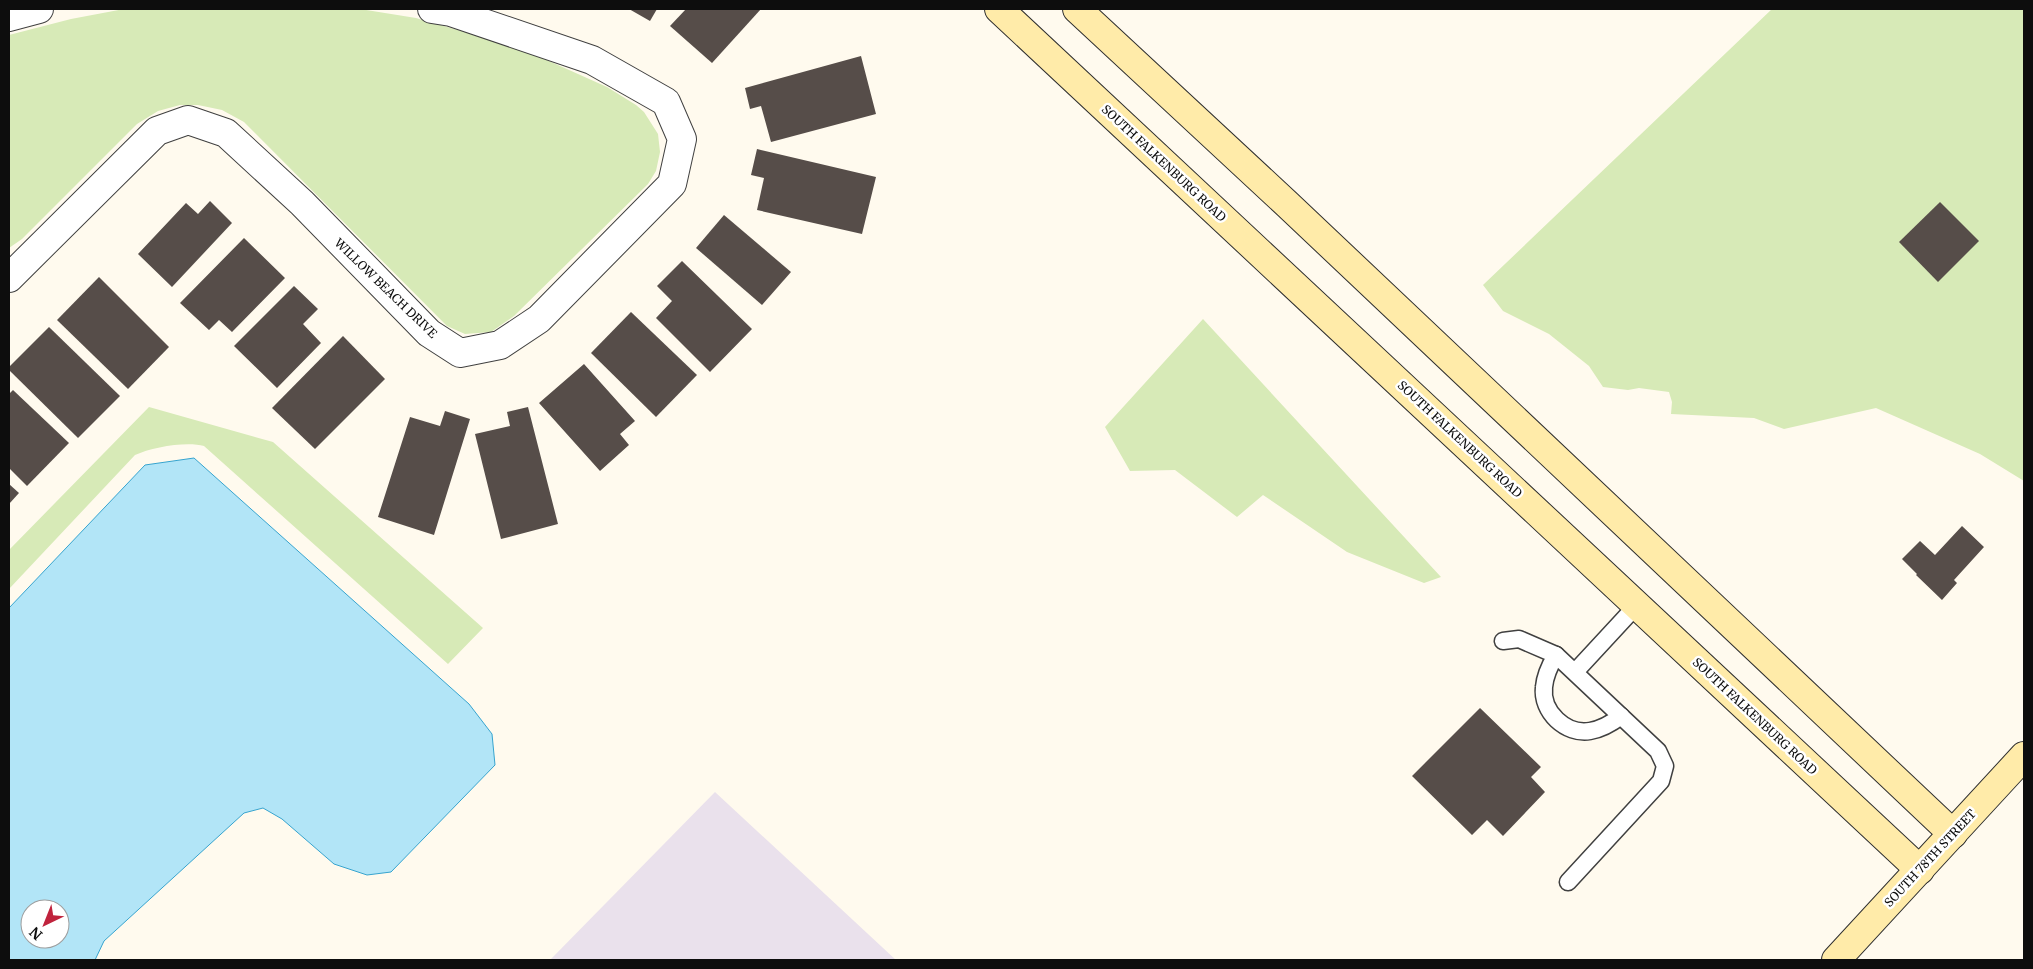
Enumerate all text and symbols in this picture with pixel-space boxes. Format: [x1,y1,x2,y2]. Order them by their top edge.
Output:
street label: SOUTH FALKENBURG ROAD [1099,101,1229,225]
street label: WILLOW BEACH DRIVE [331,234,441,341]
street label: SOUTH FALKENBURG ROAD [1395,377,1525,501]
street label: SOUTH FALKENBURG ROAD [1690,654,1820,778]
street label: SOUTH 78TH STREET [1881,806,1979,910]
north arrow [20,899,70,949]
text: N [26,923,46,944]

